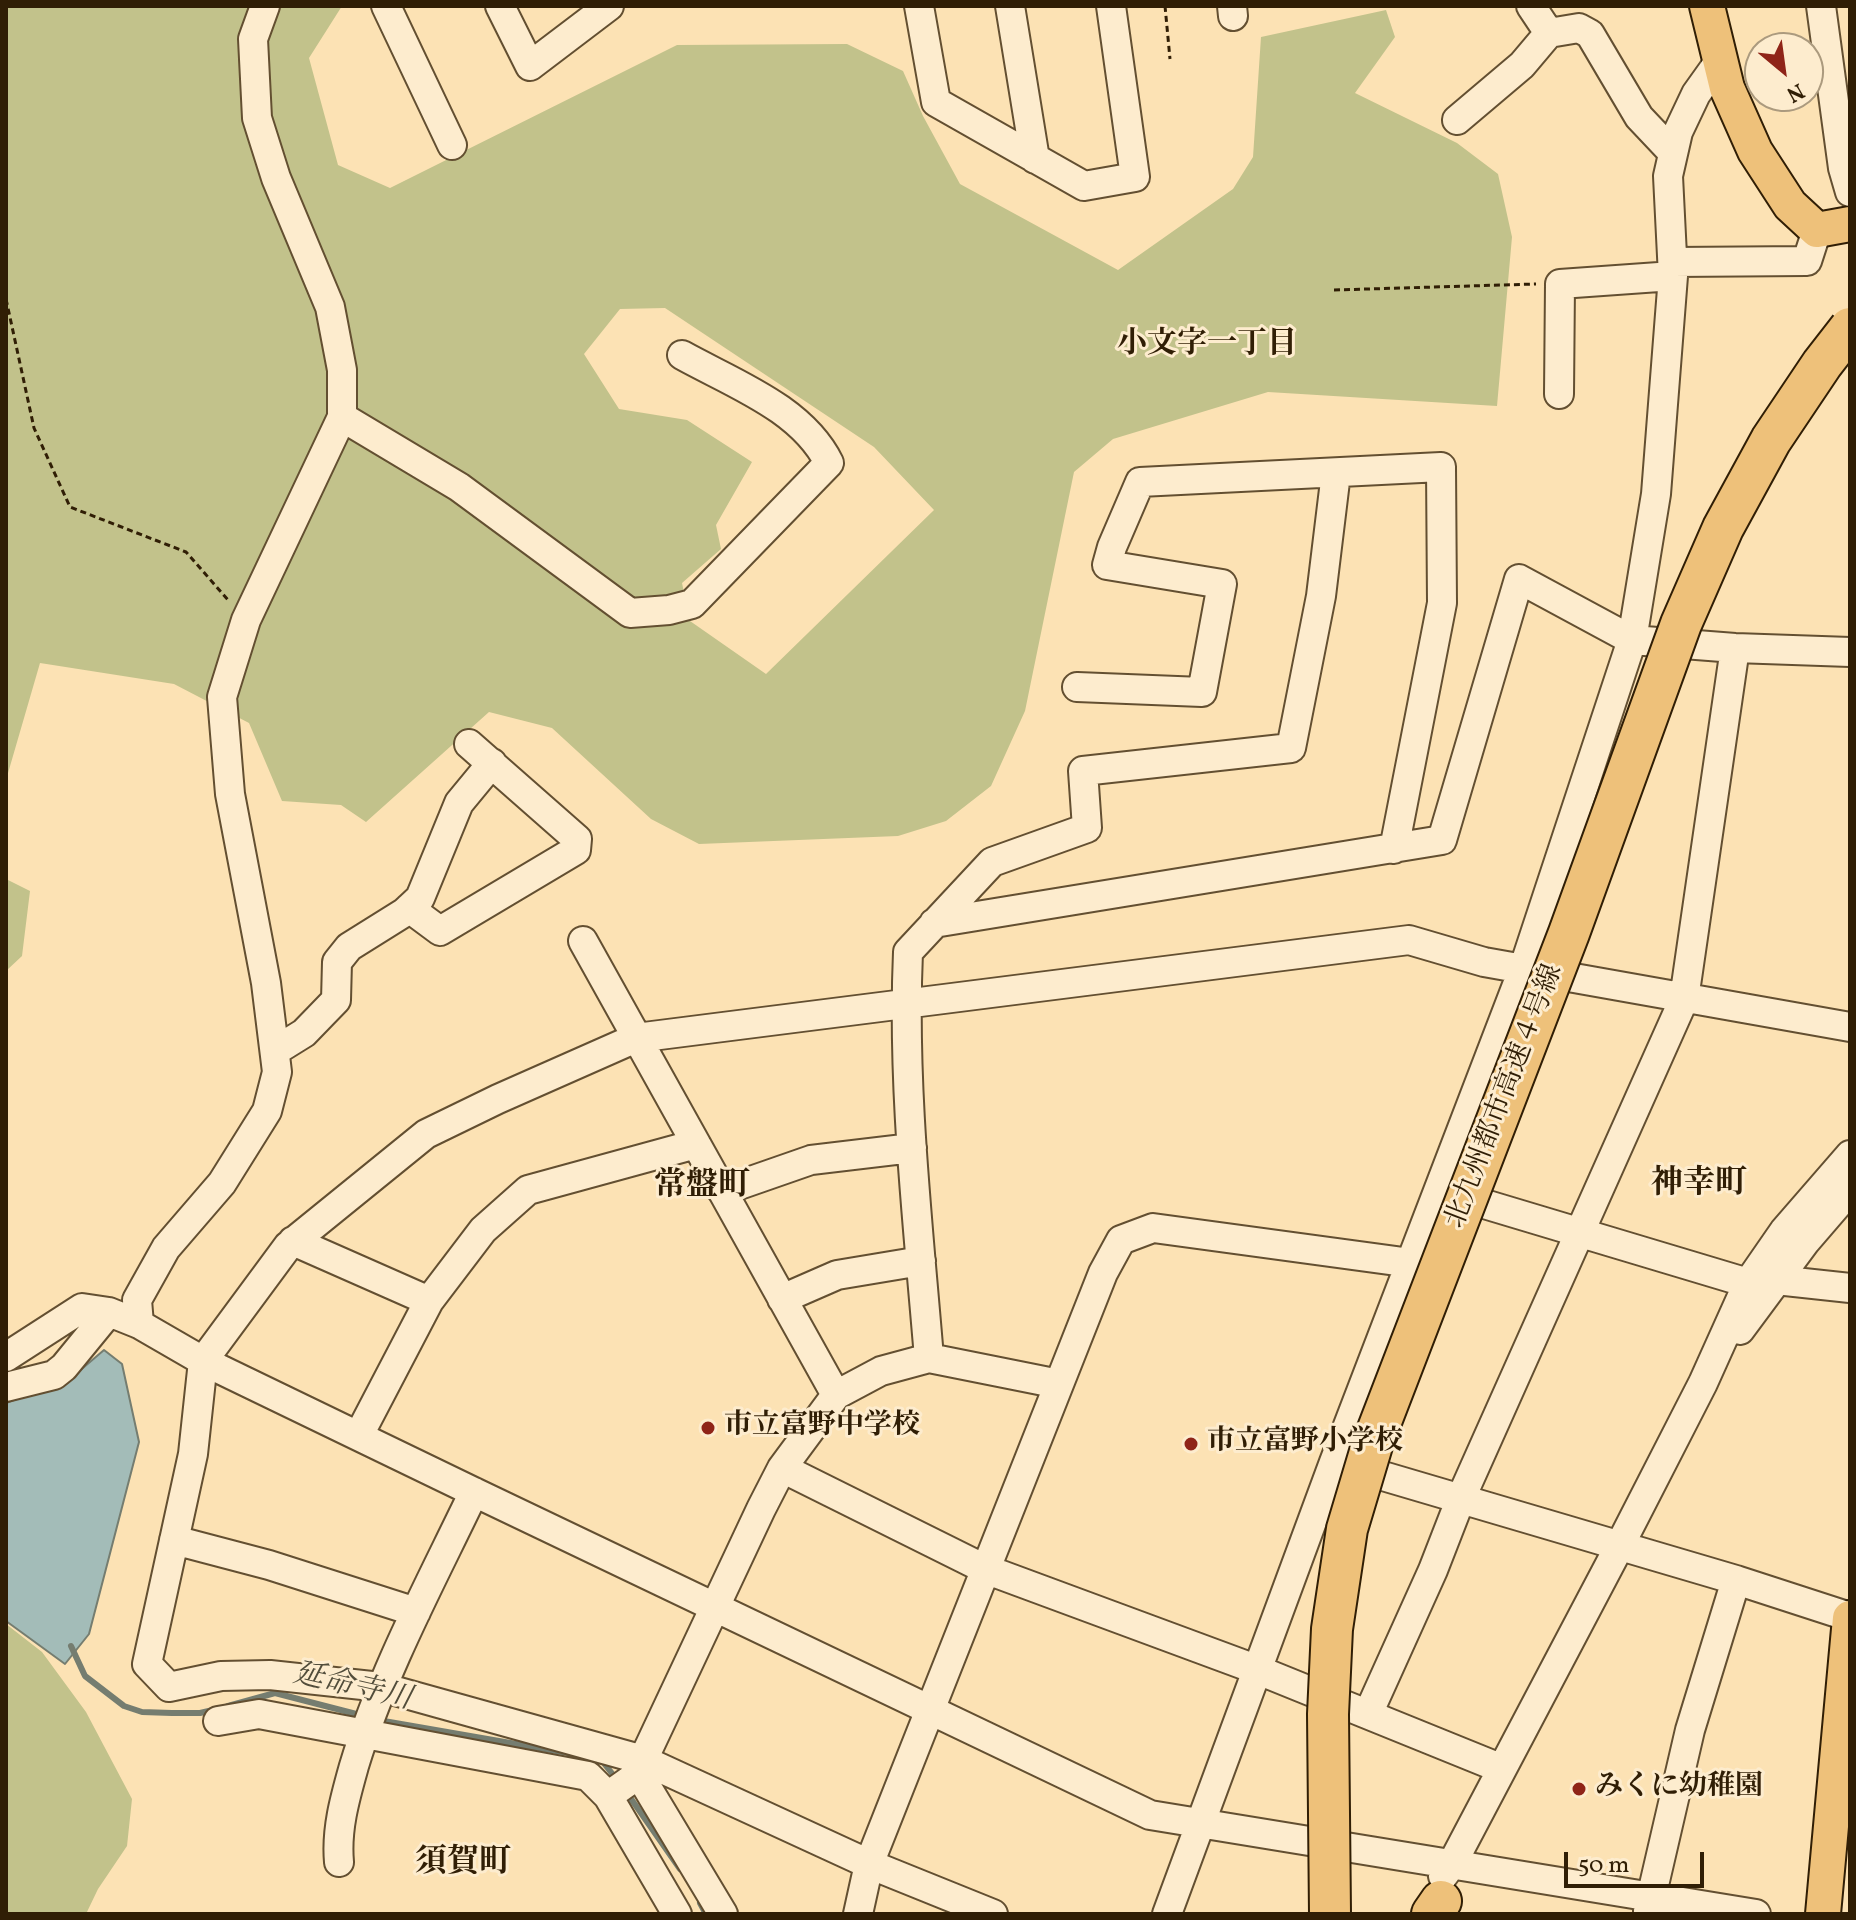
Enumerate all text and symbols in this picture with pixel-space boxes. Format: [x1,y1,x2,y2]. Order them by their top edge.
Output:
north arrow [1744,32,1824,112]
text: N [1780,74,1809,109]
district label: 小文字一丁目 [1117,328,1297,364]
street label: 北九州都市高速４号線 [1440,960,1572,1234]
district label: 神幸町 [1651,1167,1747,1205]
district label: 常盤町 [654,1169,750,1207]
place label: 市立富野中学校 [724,1411,920,1445]
marker: 市立富野中学校 [699,1419,717,1437]
place label: 市立富野小学校 [1207,1427,1403,1461]
marker: 市立富野小学校 [1182,1435,1200,1453]
water label: 延命寺川 [289,1658,415,1720]
place label: みくに幼稚園 [1595,1772,1763,1806]
marker: みくに幼稚園 [1570,1780,1588,1798]
scale bar [1568,1836,1708,1886]
district label: 須賀町 [415,1846,511,1884]
text: 50 m [1578,1849,1630,1883]

